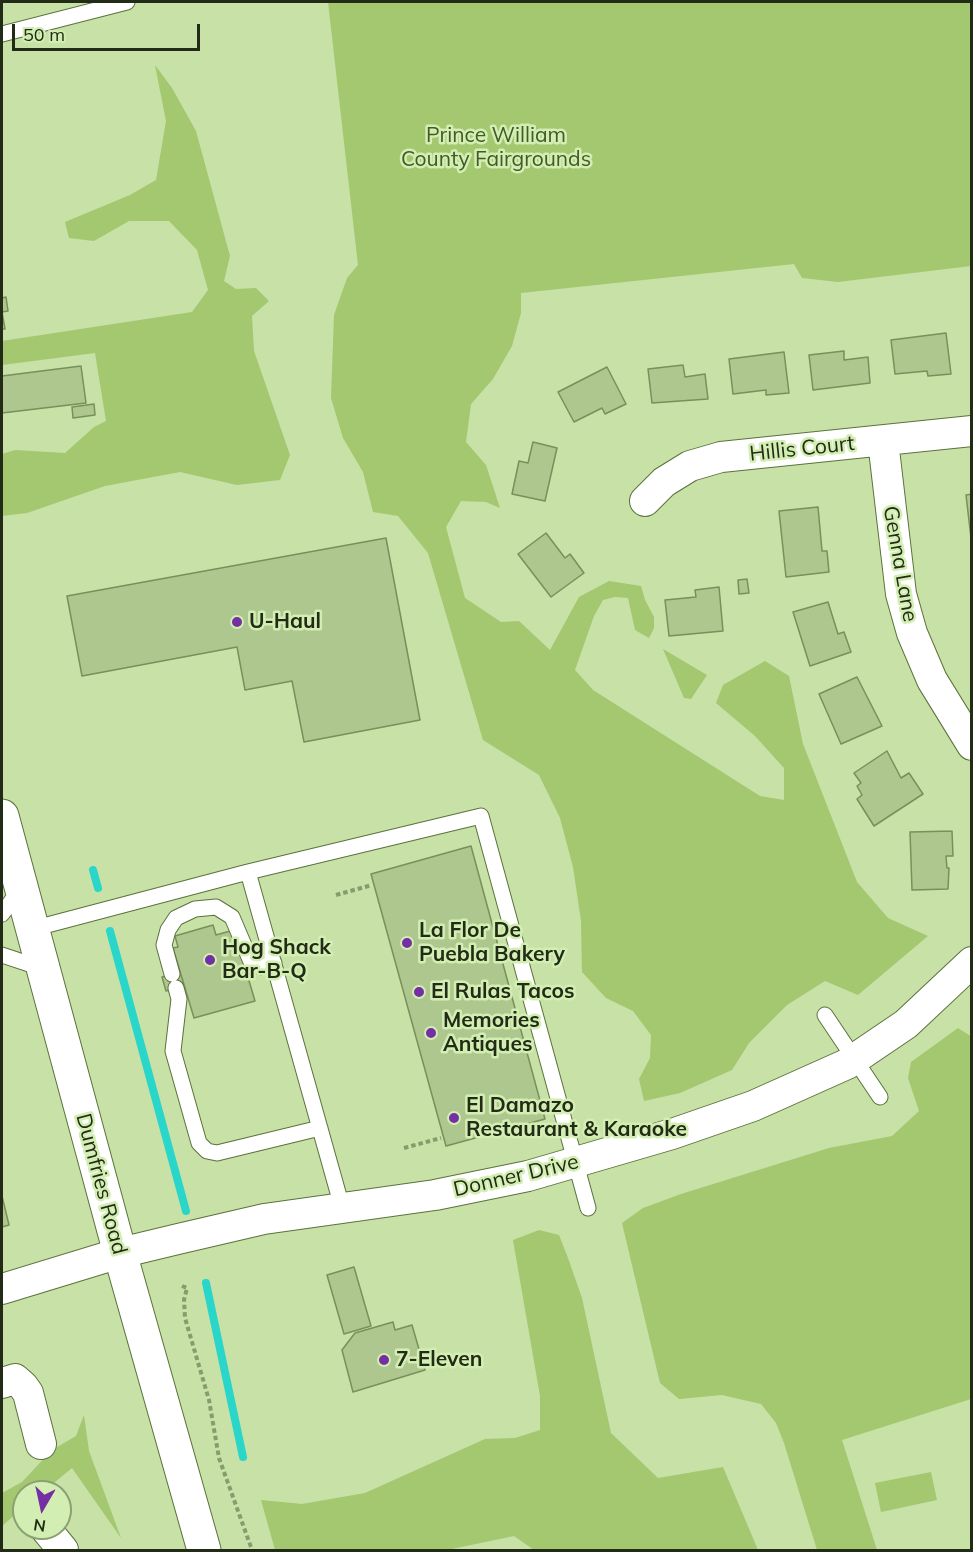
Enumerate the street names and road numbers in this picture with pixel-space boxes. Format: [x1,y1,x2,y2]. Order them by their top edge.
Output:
street label: Hillis Court [748,431,856,467]
street label: Genna Lane [877,504,923,624]
street label: Dumfries Road [70,1111,132,1257]
street label: Donner Drive [451,1149,581,1203]

